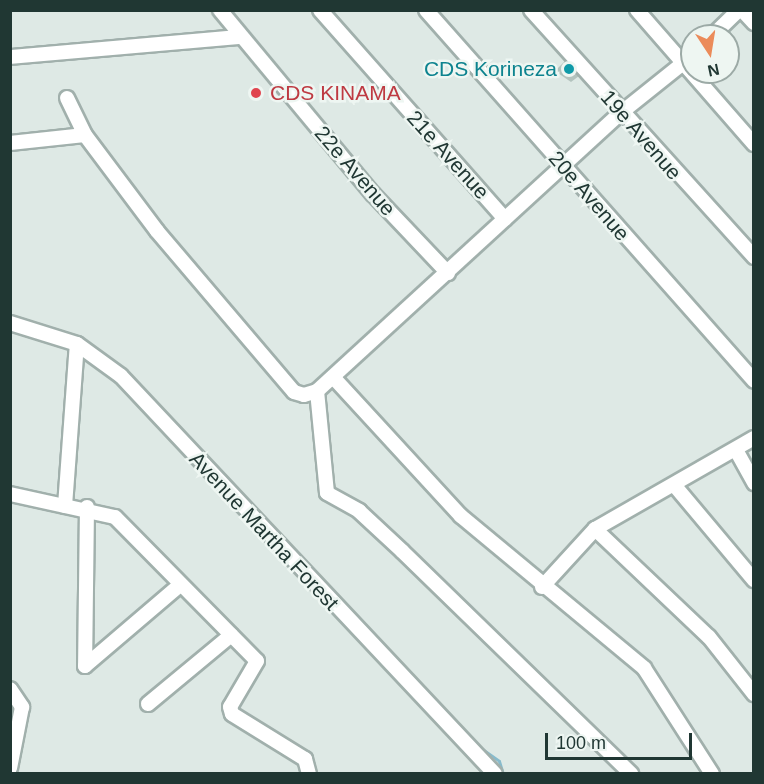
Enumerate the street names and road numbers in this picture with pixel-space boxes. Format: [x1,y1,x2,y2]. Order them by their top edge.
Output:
street label: 19e Avenue [595,85,687,185]
street label: 21e Avenue [401,105,495,205]
street label: 22e Avenue [309,121,401,221]
street label: 20e Avenue [543,146,635,246]
street label: Avenue Martha Forest [184,447,344,615]

